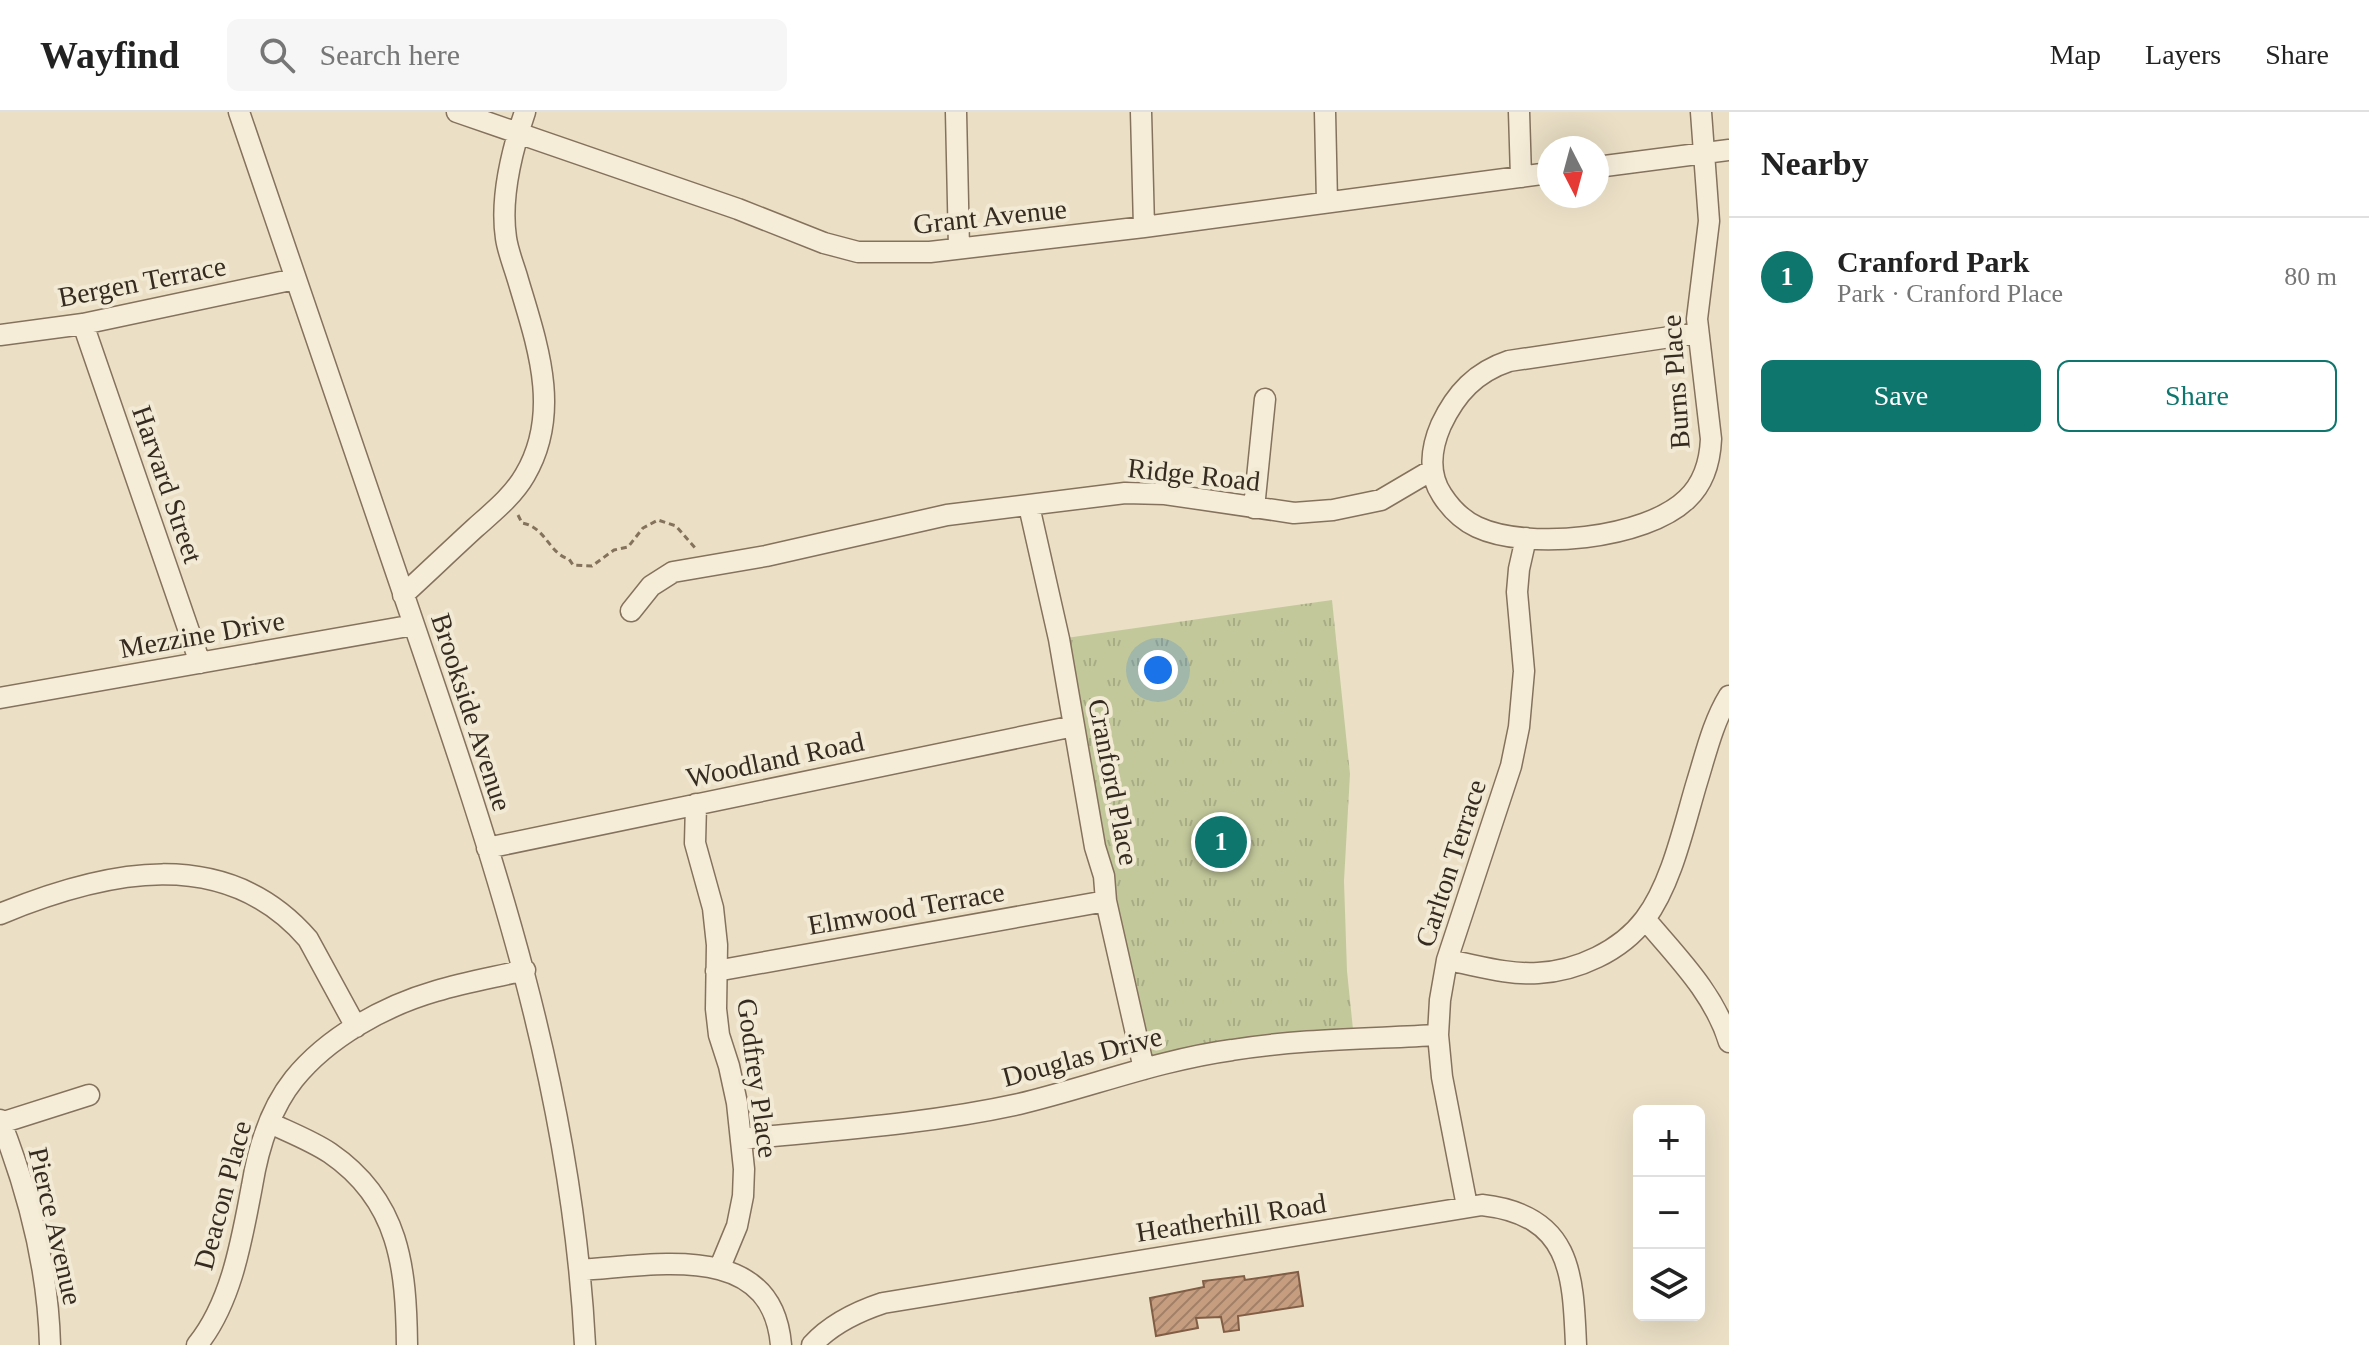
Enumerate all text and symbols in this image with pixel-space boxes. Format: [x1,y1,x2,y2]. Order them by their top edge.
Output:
search box [227,19,787,91]
icon: search [255,33,299,77]
text: Wayfind [40,34,179,76]
text: Search here [319,38,460,71]
text: Map [2050,39,2101,70]
text: Layers [2145,39,2221,70]
text: Share [2265,39,2329,70]
north arrow [1537,136,1609,208]
text: Nearby [1761,145,1869,182]
street label: Grant Avenue [912,193,1068,240]
text: Cranford Park [1837,245,2029,278]
street label: Bergen Terrace [56,250,229,313]
text: 1 [1781,262,1794,291]
text: 80 m [2284,262,2337,291]
text: Park · Cranford Place [1837,279,2063,308]
street label: Burns Place [1655,314,1696,450]
button: Save [1761,360,2041,432]
button: Share [2057,360,2337,432]
street label: Harvard Street [126,402,209,567]
street label: Ridge Road [1126,452,1262,497]
street label: Mezzine Drive [117,605,287,664]
street label: Brookside Avenue [425,610,518,815]
your location [1138,650,1178,690]
street label: Cranford Place [1082,696,1145,868]
street label: Woodland Road [684,726,867,793]
street label: Carlton Terrace [1409,776,1492,951]
pin: 1 [1195,812,1247,872]
street label: Elmwood Terrace [805,876,1007,941]
street label: Godfrey Place [731,996,784,1160]
street label: Douglas Drive [999,1020,1165,1093]
map controls [1633,1105,1705,1321]
button: + [1633,1105,1705,1177]
street label: Deacon Place [188,1117,257,1273]
street label: Pierce Avenue [22,1144,89,1308]
button: − [1633,1177,1705,1249]
street label: Heatherhill Road [1134,1187,1328,1248]
button: layers [1633,1249,1705,1321]

